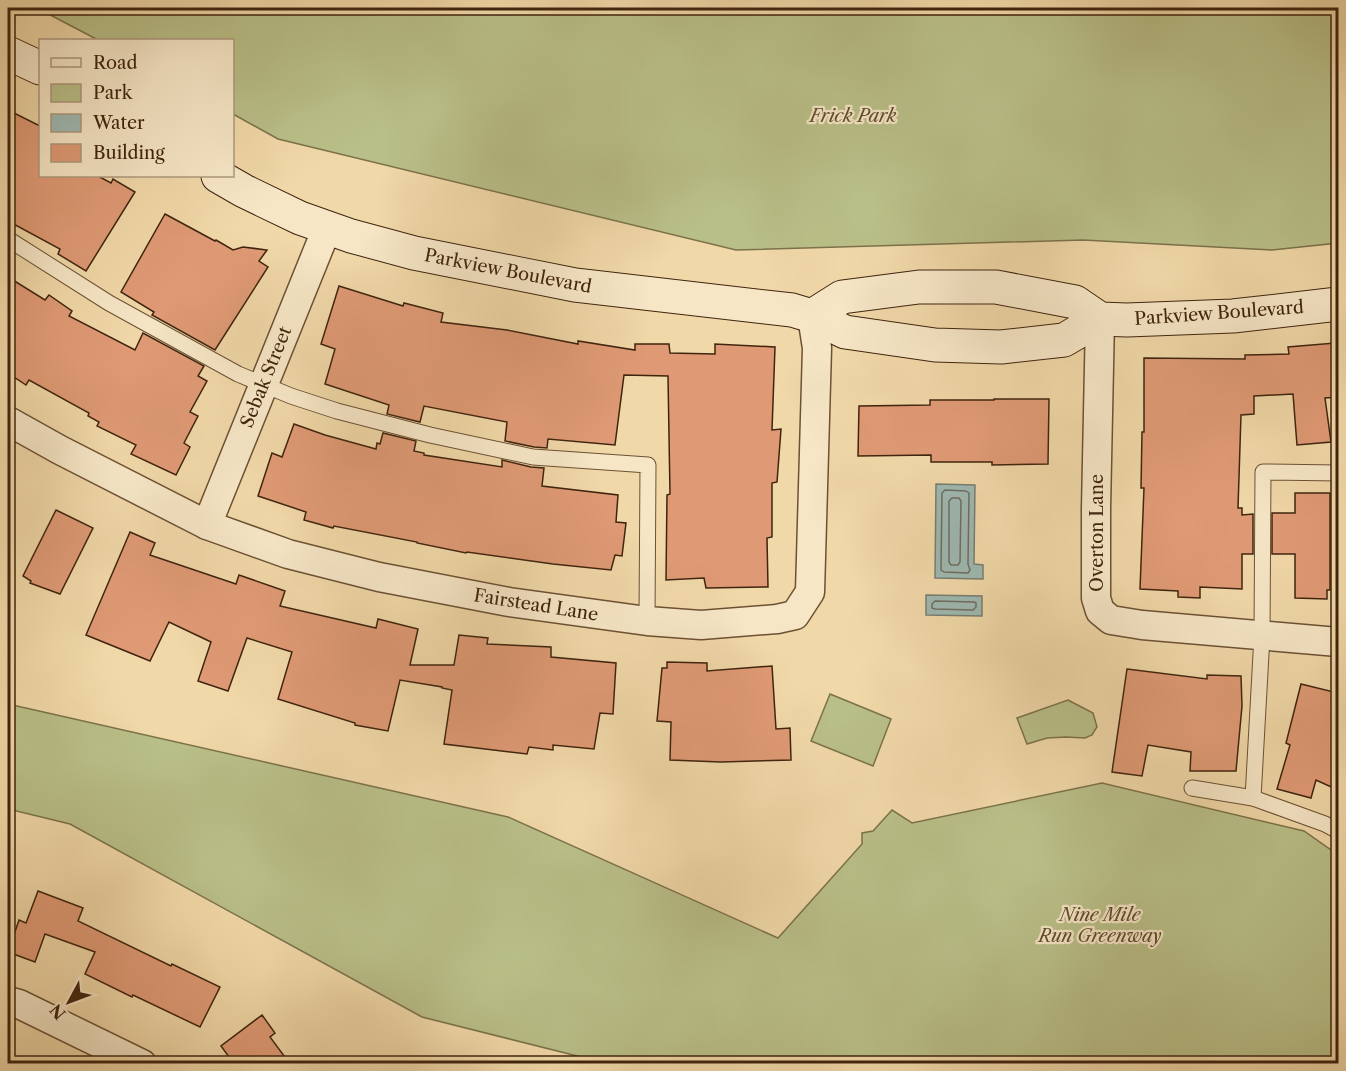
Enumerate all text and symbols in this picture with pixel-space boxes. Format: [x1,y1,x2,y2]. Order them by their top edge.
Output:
legend [39,39,234,177]
text: Road [93,52,138,74]
text: Park [93,82,134,104]
park label: Frick Park [808,105,897,127]
text: Water [92,112,145,134]
text: Building [93,142,165,164]
street label: Parkview Boulevard [423,244,593,298]
street label: Parkview Boulevard [1134,296,1304,330]
street label: Sebak Street [236,323,296,431]
street label: Overton Lane [1086,474,1108,592]
street label: Fairstead Lane [472,584,600,626]
park label: Nine Mile Run Greenway [1036,904,1162,947]
north arrow [39,972,99,1032]
text: N [46,1000,70,1024]

